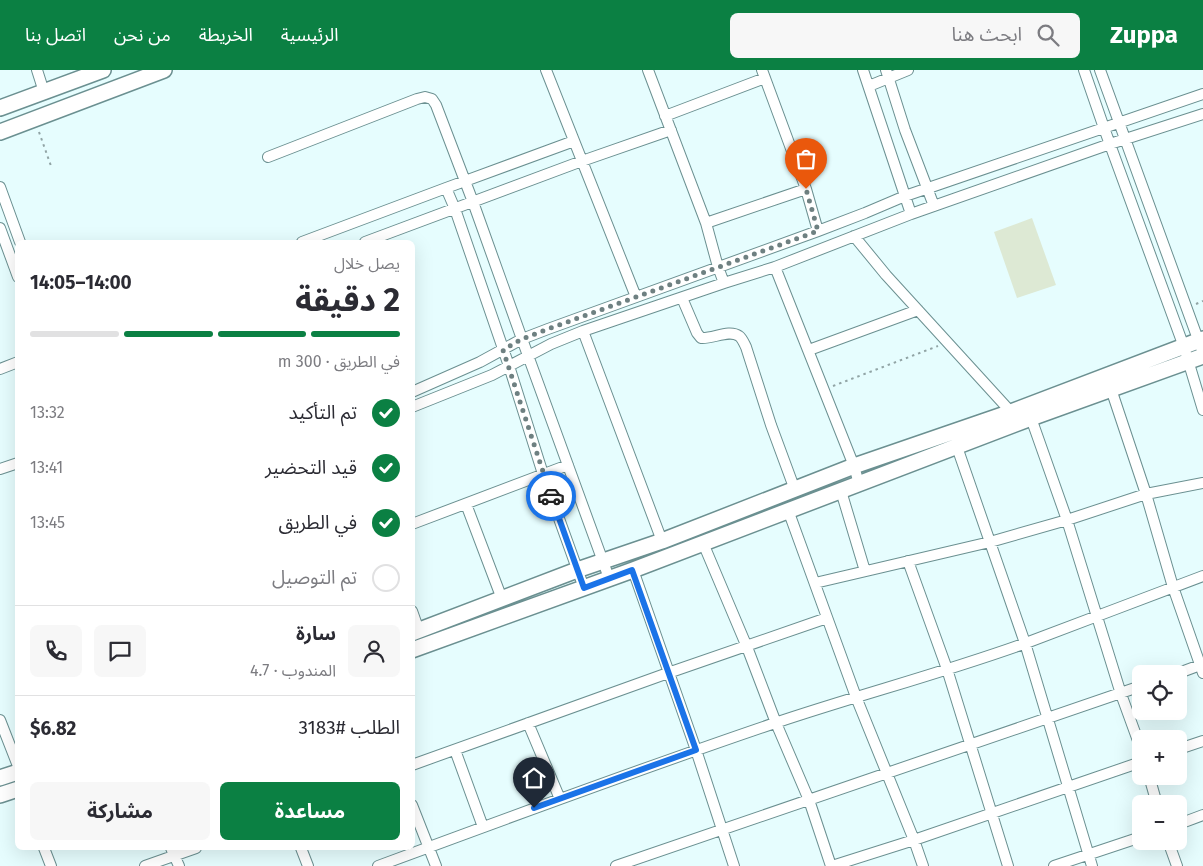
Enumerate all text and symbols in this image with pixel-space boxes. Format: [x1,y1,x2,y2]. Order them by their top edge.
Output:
search box [730,13,1080,58]
icon: search [1034,21,1062,49]
text: Zuppa [1110,21,1178,49]
text: ابحث هنا [952,23,1022,46]
text: اتصل بنا [25,24,86,46]
text: من نحن [114,24,171,46]
text: الخريطة [199,24,253,46]
text: الرئيسية [281,24,339,46]
pin [785,138,827,189]
icon: bag [792,145,820,173]
text: يصل خلال [334,254,400,273]
text: 14:00–14:05 [30,271,132,294]
text: 2 دقيقة [295,281,400,319]
text: في الطريق · 300 m [278,352,400,371]
icon: check [372,399,400,427]
text: تم التأكيد [289,401,357,424]
text: 13:32 [30,403,65,422]
icon: check [372,454,400,482]
text: قيد التحضير [265,456,357,479]
text: 13:41 [30,458,63,477]
courier [526,471,576,521]
icon: car [537,482,565,510]
icon: check [372,509,400,537]
text: في الطريق [279,511,357,534]
text: 13:45 [30,513,65,532]
text: تم التوصيل [272,566,357,589]
text: سارة [296,622,336,645]
button: phone [30,625,82,677]
button: chat [94,625,146,677]
button: person [348,625,400,677]
text: المندوب · 4.7 [250,661,336,680]
map controls [1132,665,1187,850]
button: locate [1132,665,1187,720]
text: الطلب #3183 [299,716,400,739]
text: $6.82 [30,717,76,740]
button: + [1132,730,1187,785]
pin [513,757,555,808]
icon: home [520,764,548,792]
button: مشاركة [30,782,210,840]
button: مساعدة [220,782,400,840]
button: − [1132,795,1187,850]

